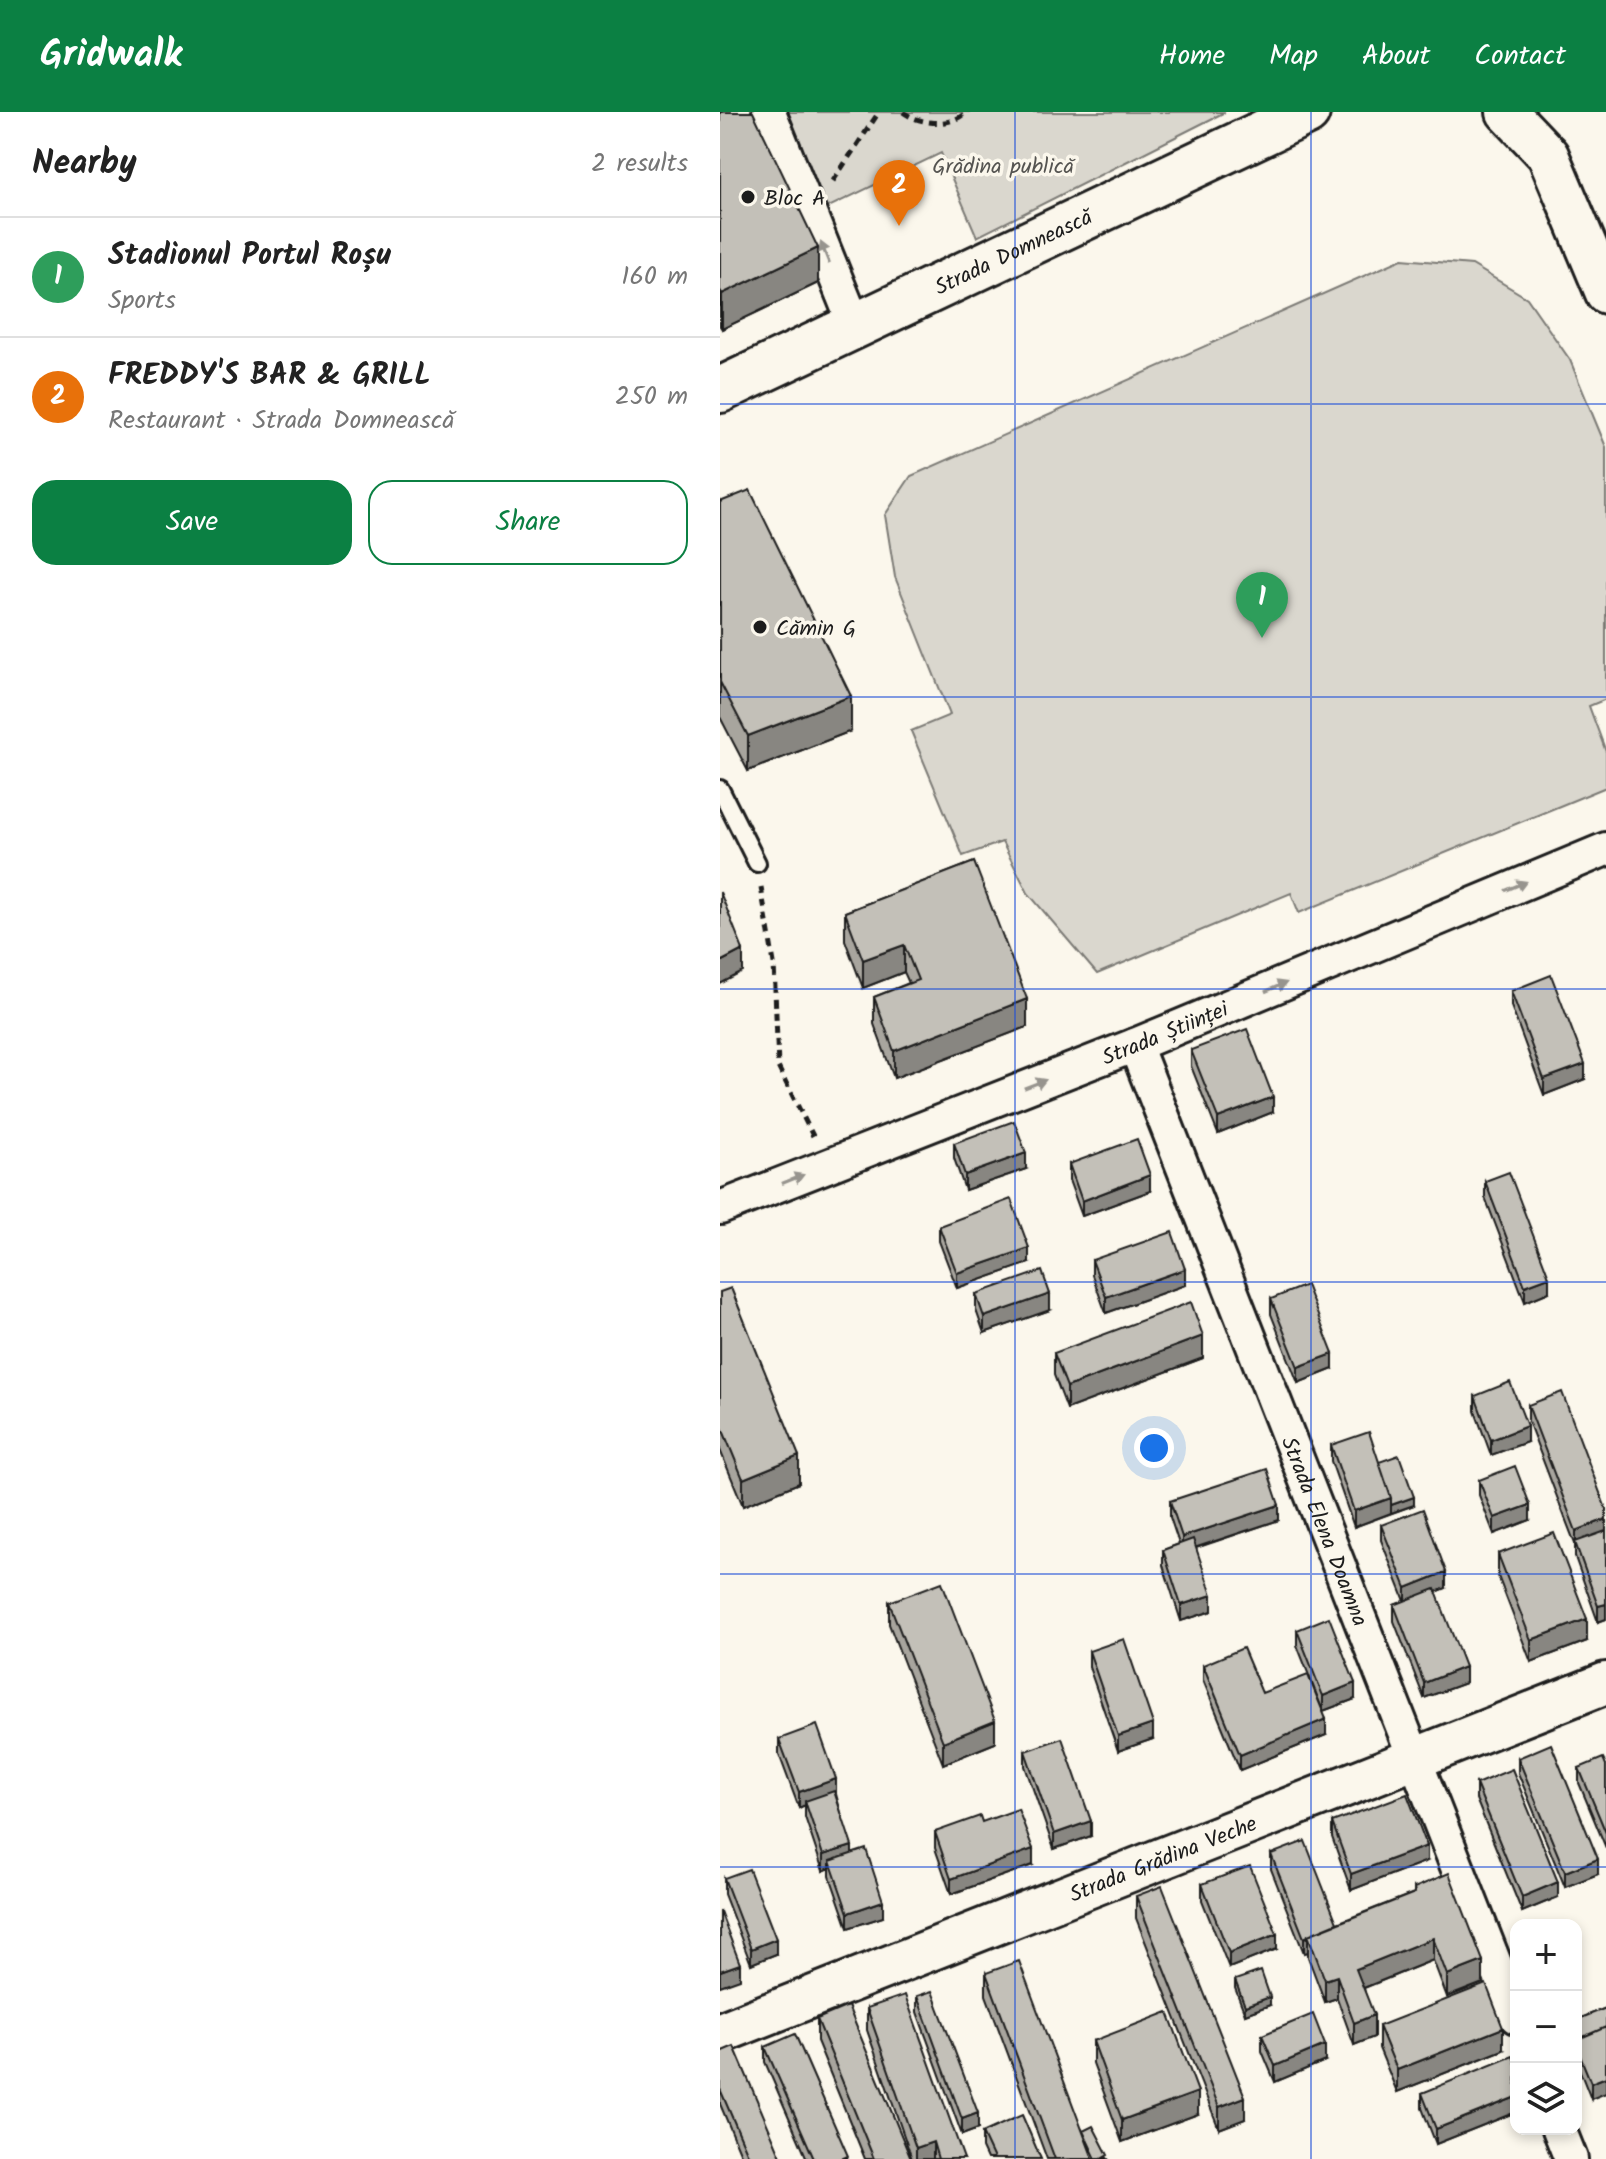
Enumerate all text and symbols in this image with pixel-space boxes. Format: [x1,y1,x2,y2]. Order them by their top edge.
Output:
text: Gridwalk [40,26,182,86]
text: Home [1159,34,1225,79]
text: Map [1269,34,1318,79]
text: About [1362,34,1430,79]
text: Contact [1474,34,1566,79]
text: Nearby [32,137,137,191]
text: 2 results [591,143,688,185]
park label: Grădina publică [932,150,1076,185]
pin: 2 [873,160,925,226]
place label: Bloc A [764,182,825,217]
marker: Bloc A [739,188,757,206]
street label: Strada Domnească [929,200,1101,306]
text: Stadionul Portul Roșu [108,232,391,280]
one-way arrow [819,242,832,265]
text: 1 [54,256,62,298]
text: 160 m [621,256,688,298]
text: Sports [108,280,176,322]
text: FREDDY'S BAR & GRILL [108,352,431,400]
text: 2 [50,376,66,418]
text: 250 m [615,376,688,418]
text: Restaurant · Strada Domnească [108,400,455,442]
button: Save [32,480,352,565]
button: Share [368,480,688,565]
pin: 1 [1236,572,1288,638]
place label: Cămin G [776,612,856,647]
marker: Cămin G [751,618,769,636]
one-way arrow [1504,880,1527,893]
one-way arrow [1264,980,1288,993]
street label: Strada Științei [1097,993,1235,1076]
one-way arrow [1023,1077,1047,1090]
one-way arrow [781,1172,805,1185]
your location [1134,1428,1174,1468]
street label: Strada Elena Doamna [1270,1432,1376,1632]
street label: Strada Grădina Veche [1064,1808,1263,1913]
map controls [1510,1919,1582,2135]
button: + [1510,1919,1582,1991]
button: − [1510,1991,1582,2063]
button: layers [1510,2063,1582,2135]

